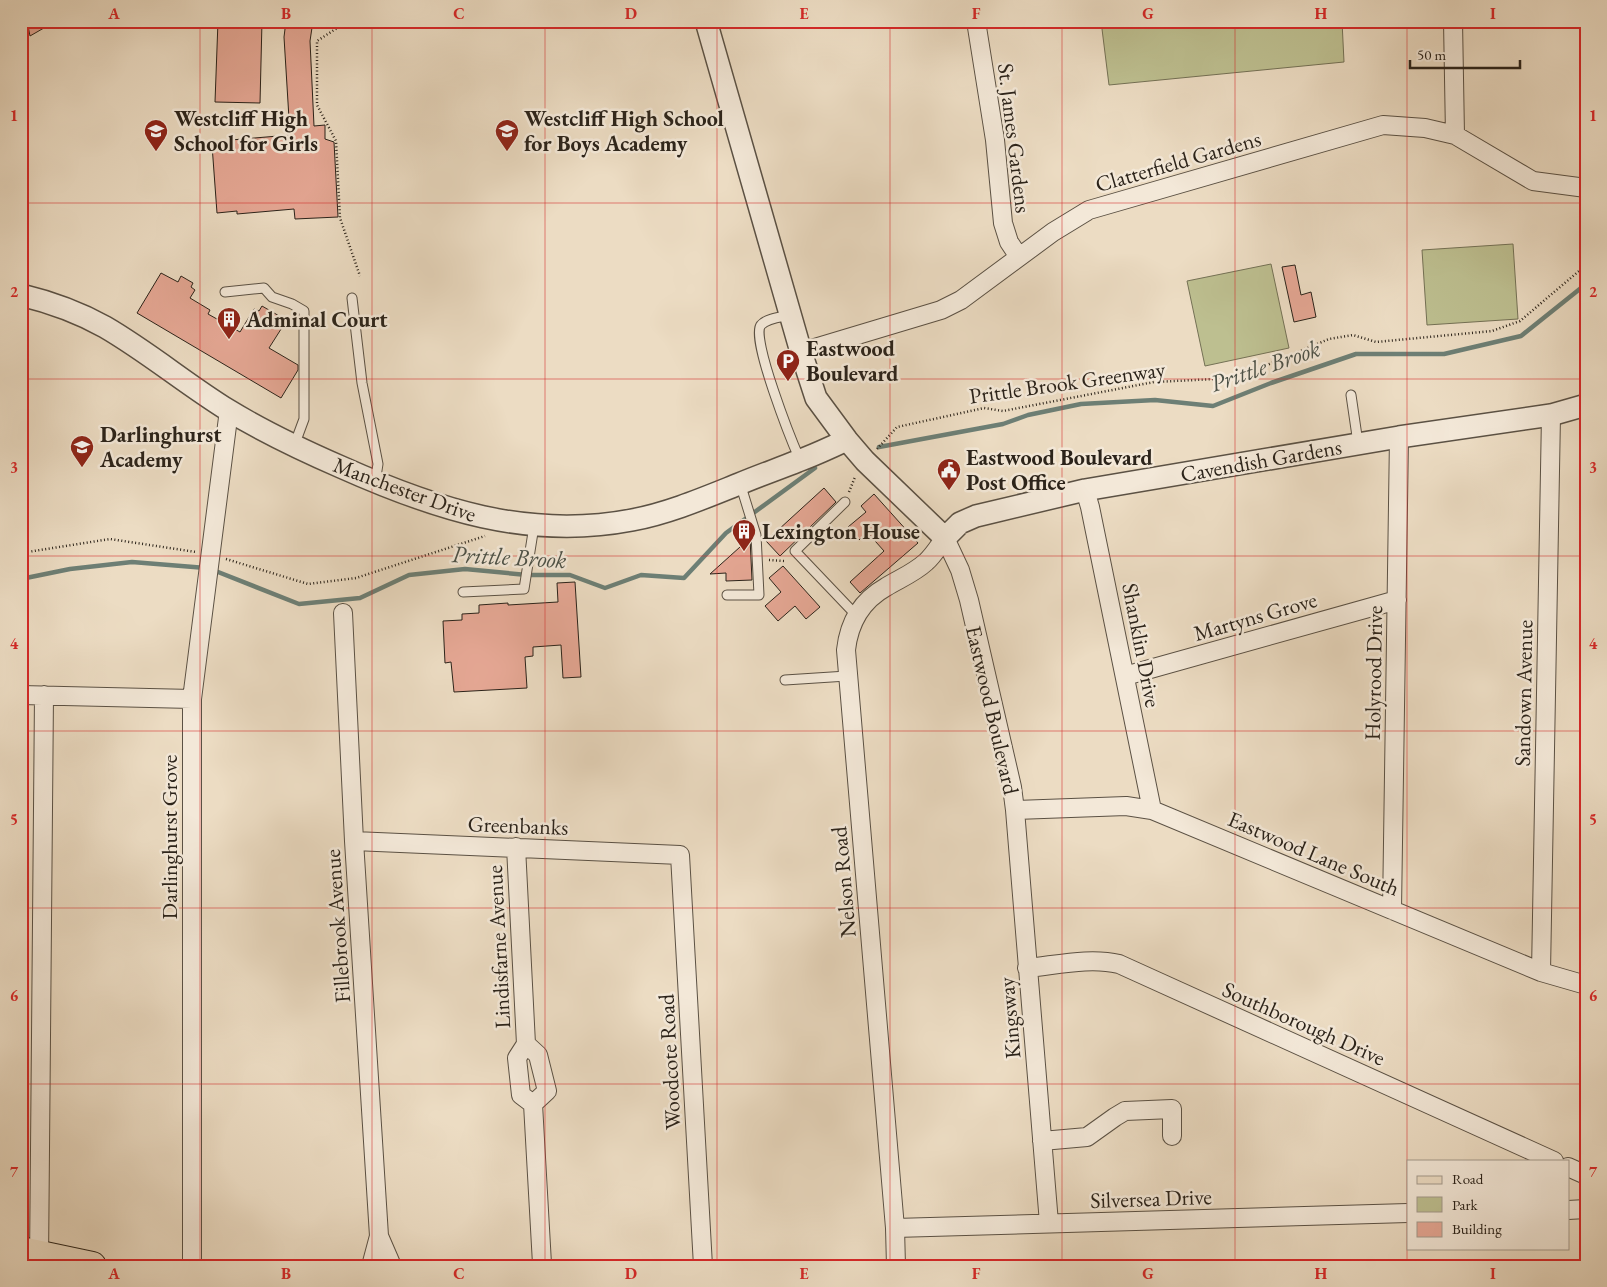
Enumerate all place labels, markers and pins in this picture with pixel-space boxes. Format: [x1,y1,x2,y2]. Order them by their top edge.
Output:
place label: Westcliff High School for Girls [174,104,318,158]
place label: Westcliff High School for Boys Academy [524,104,724,158]
school or university icon: Westcliff High School for Girls [143,118,169,152]
school or university icon: Westcliff High School for Boys Academy [494,118,520,152]
place label: Adminal Court [245,305,388,334]
building icon: Adminal Court [216,306,242,340]
place label: Eastwood Boulevard [806,334,899,388]
parking icon: Eastwood Boulevard [775,348,801,382]
place label: Darlinghurst Academy [99,420,222,474]
school or university icon: Darlinghurst Academy [69,434,95,468]
place label: Eastwood Boulevard Post Office [966,443,1153,497]
public building icon: Eastwood Boulevard Post Office [936,457,962,491]
place label: Lexington House [762,517,920,546]
building icon: Lexington House [731,518,757,552]

